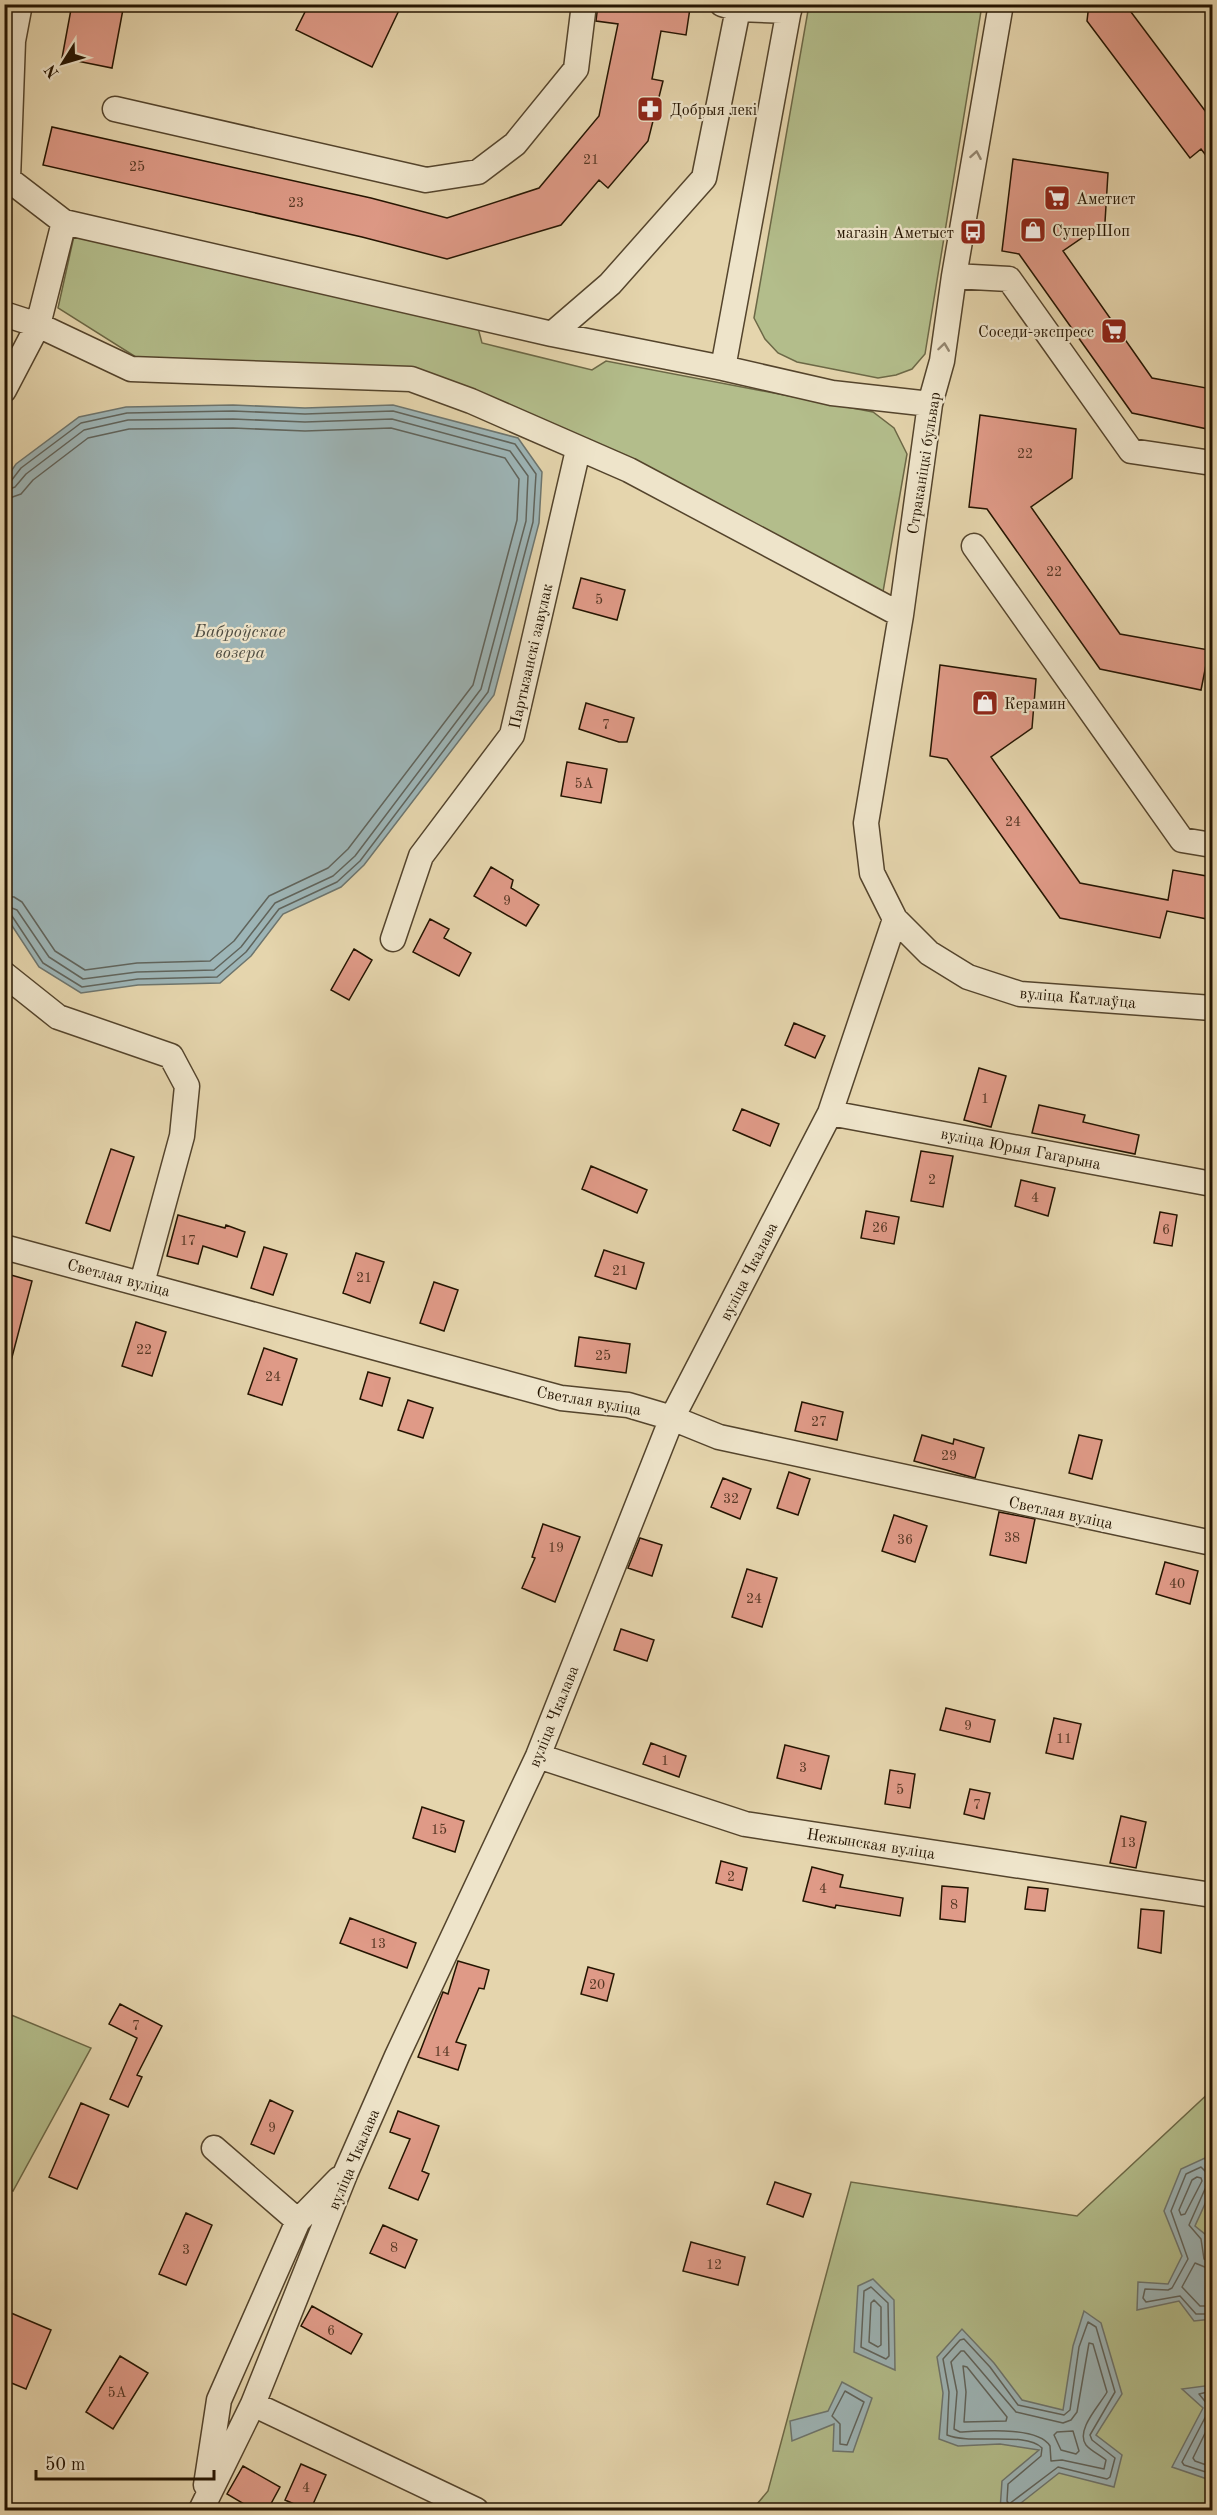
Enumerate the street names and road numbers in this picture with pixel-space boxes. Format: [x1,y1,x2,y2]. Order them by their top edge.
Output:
street label: Страканіцкі бульвар [906,391,944,536]
street label: Партызанскі завулак [507,582,556,731]
street label: вуліца Катлаўца [1019,986,1137,1012]
street label: вуліца Юрыя Гагарына [939,1127,1102,1173]
street label: вуліца Чкалава [718,1220,781,1324]
street label: Светлая вуліца [65,1257,172,1300]
street label: Светлая вуліца [535,1385,642,1419]
street label: Светлая вуліца [1007,1495,1114,1533]
street label: вуліца Чкалава [527,1664,583,1770]
street label: Нежынская вуліца [805,1827,936,1863]
street label: вуліца Чкалава [326,2107,383,2213]

